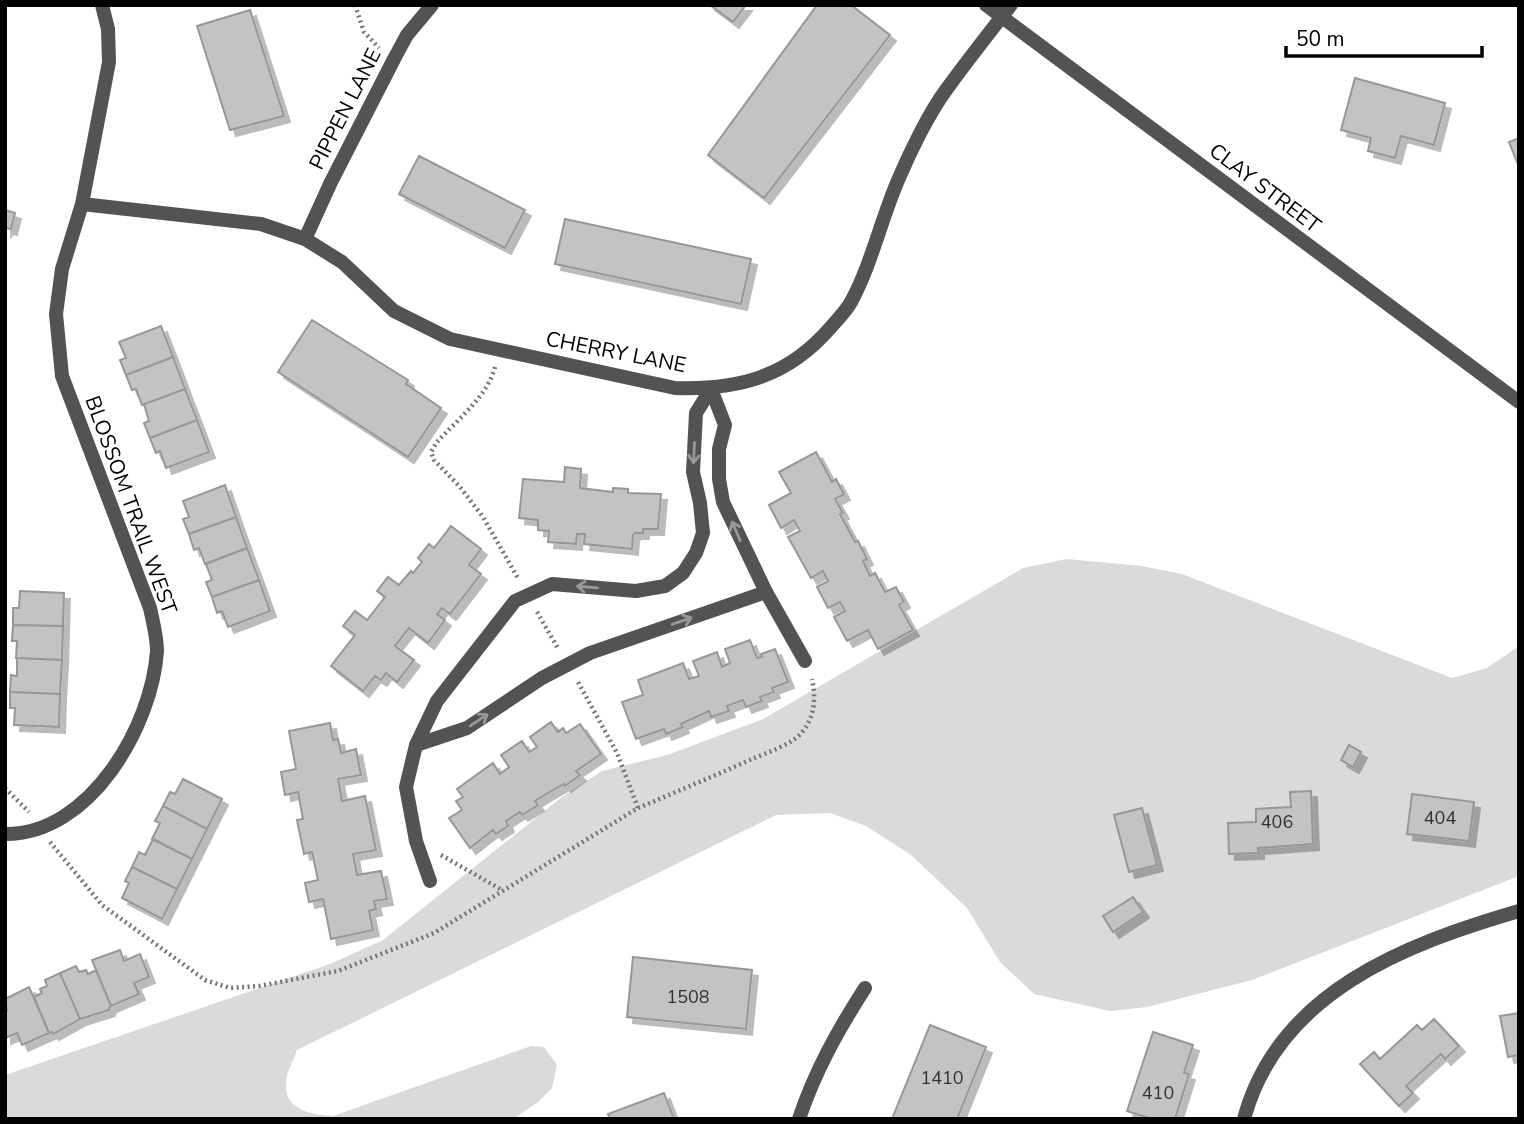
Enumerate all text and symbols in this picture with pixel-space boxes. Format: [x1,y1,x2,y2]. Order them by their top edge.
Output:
scale bar [1286,14,1482,58]
text: 50 m [1296,25,1345,53]
street label: PIPPEN LANE [302,44,388,174]
street label: CLAY STREET [1203,137,1327,239]
street label: CHERRY LANE [543,325,689,379]
street label: BLOSSOM TRAIL WEST [78,392,184,618]
one-way arrow [688,441,701,464]
one-way arrow [729,520,742,542]
one-way arrow [576,580,598,593]
one-way arrow [670,614,692,626]
one-way arrow [469,713,488,727]
house number: 404 [1424,806,1456,830]
house number: 406 [1261,810,1293,834]
house number: 1508 [666,985,710,1009]
house number: 1410 [920,1066,964,1090]
house number: 410 [1142,1081,1174,1105]

